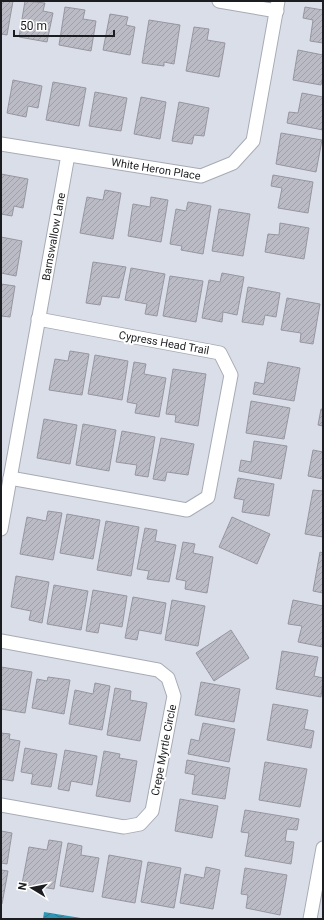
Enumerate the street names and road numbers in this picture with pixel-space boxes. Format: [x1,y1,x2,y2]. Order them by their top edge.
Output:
street label: White Heron Place [110,155,202,182]
street label: Barnswallow Lane [39,191,68,282]
street label: Cypress Head Trail [118,329,210,357]
street label: Crepe Myrtle Circle [149,703,179,797]

